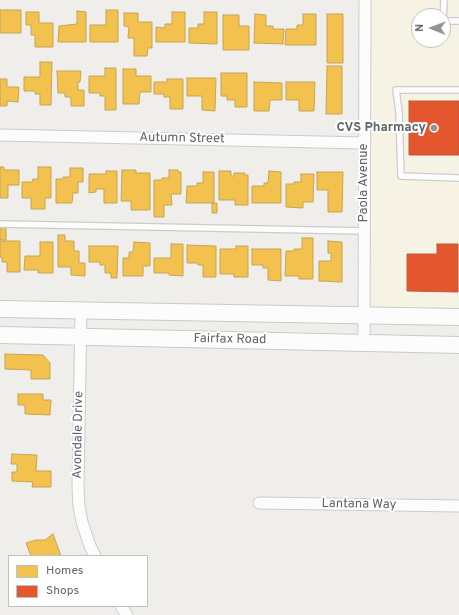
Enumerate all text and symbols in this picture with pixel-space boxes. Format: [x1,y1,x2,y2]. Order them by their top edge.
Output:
north arrow [411,8,451,48]
text: N [413,24,427,32]
place label: CVS Pharmacy [337,120,426,136]
marker: CVS Pharmacy [429,123,439,133]
street label: Autumn Street [139,130,225,148]
street label: Paola Avenue [356,144,372,222]
street label: Fairfax Road [193,332,267,348]
street label: Avondale Drive [70,391,88,479]
street label: Lantana Way [321,497,397,513]
legend [8,555,148,607]
text: Homes [46,563,83,579]
text: Shops [46,583,79,599]

